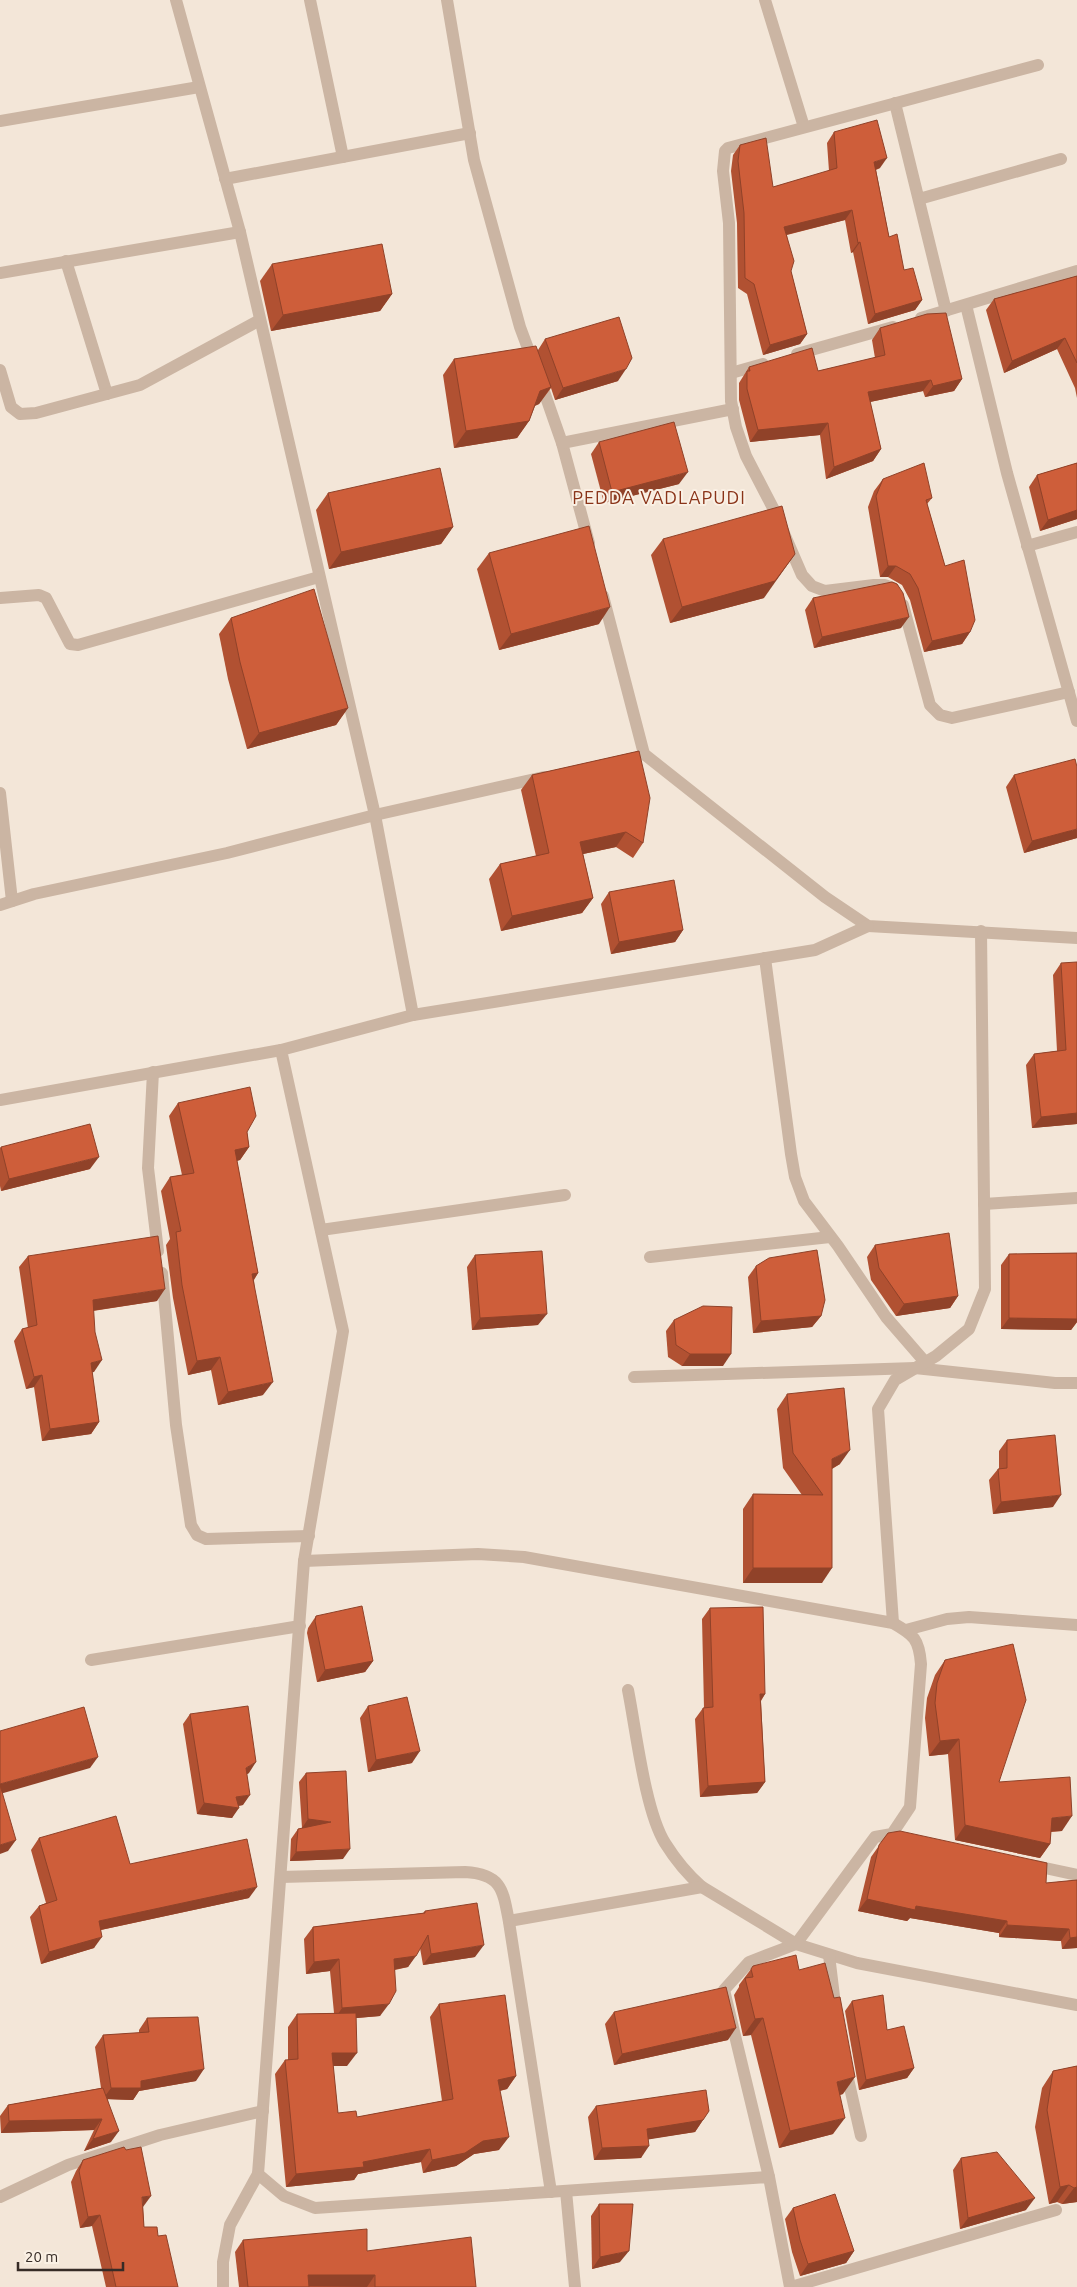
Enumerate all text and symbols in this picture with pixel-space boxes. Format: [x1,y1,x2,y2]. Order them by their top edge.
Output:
district label: PEDDA VADLAPUDI [572,487,746,507]
scale bar [18,2240,122,2272]
text: 20 m [25,2248,58,2265]

